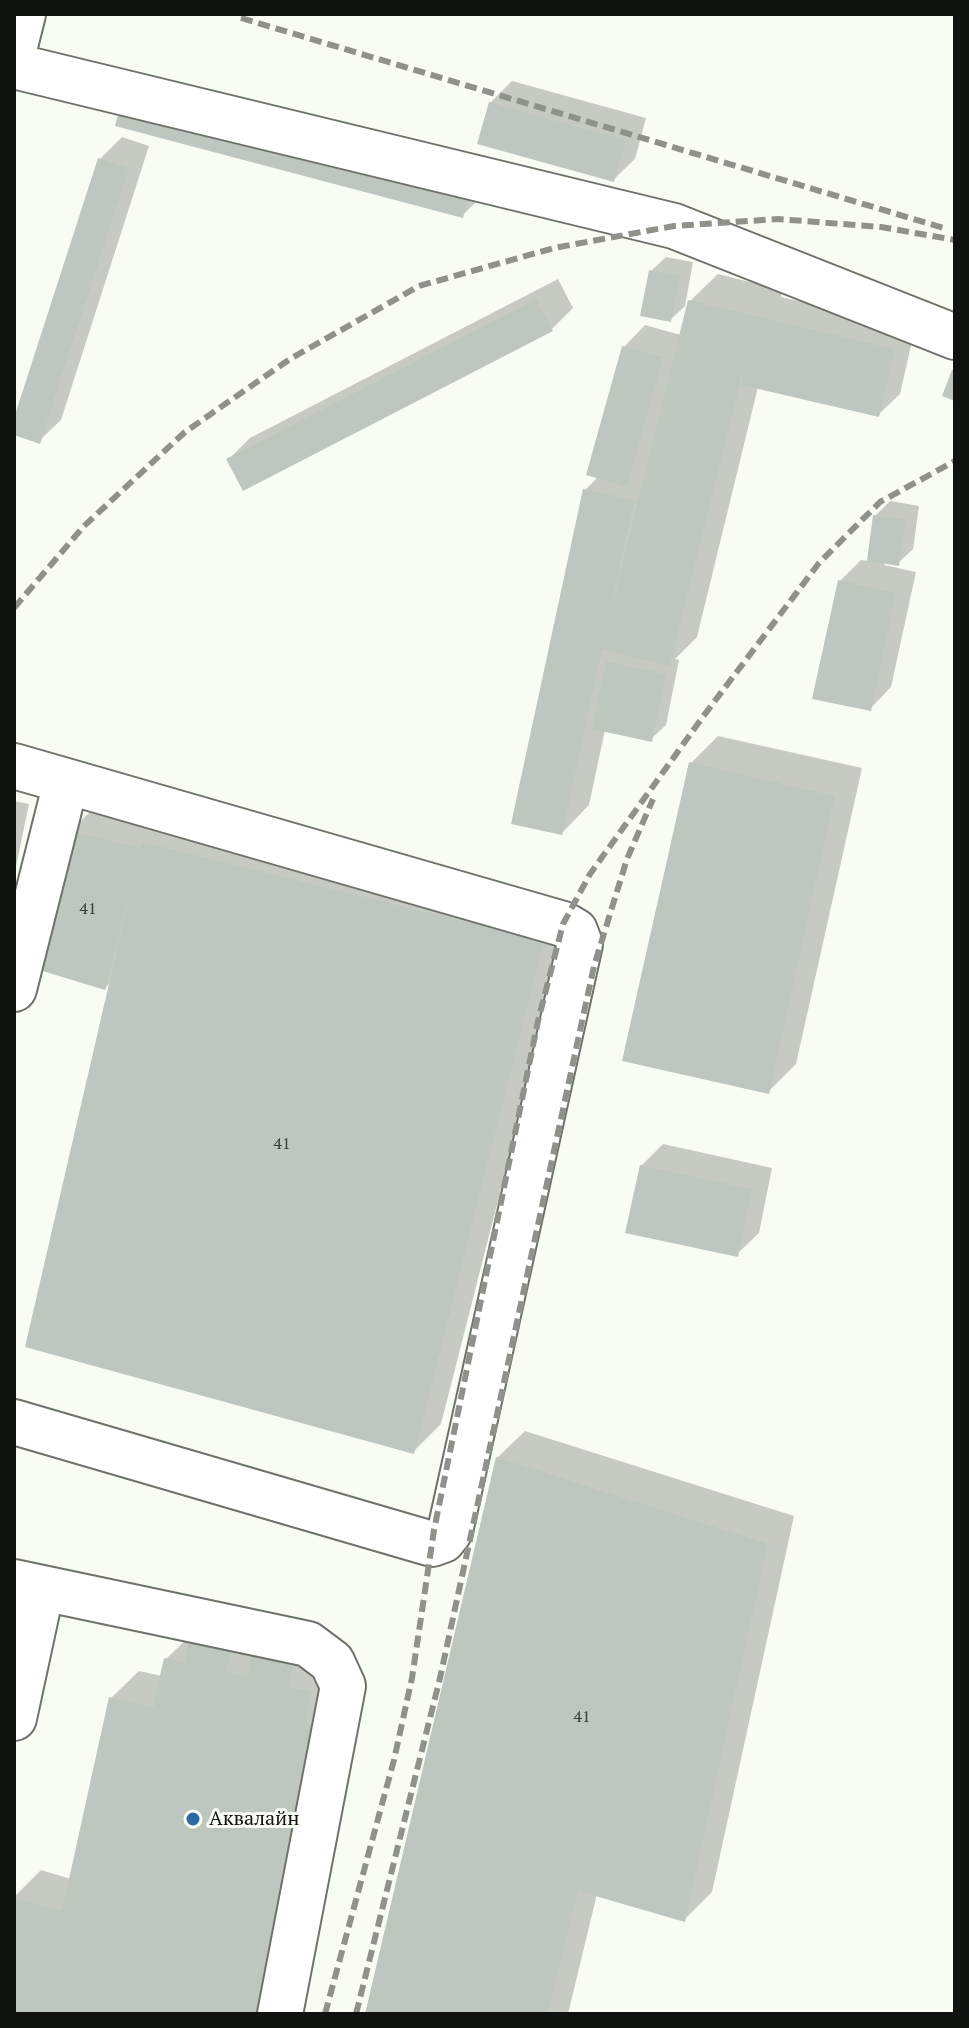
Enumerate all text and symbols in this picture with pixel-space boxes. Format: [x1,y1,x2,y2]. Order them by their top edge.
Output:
house number: 41 [79,899,97,919]
house number: 41 [273,1134,291,1154]
house number: 41 [573,1707,591,1727]
place label: Аквалайн [209,1807,300,1831]
marker: Аквалайн [184,1810,202,1828]

